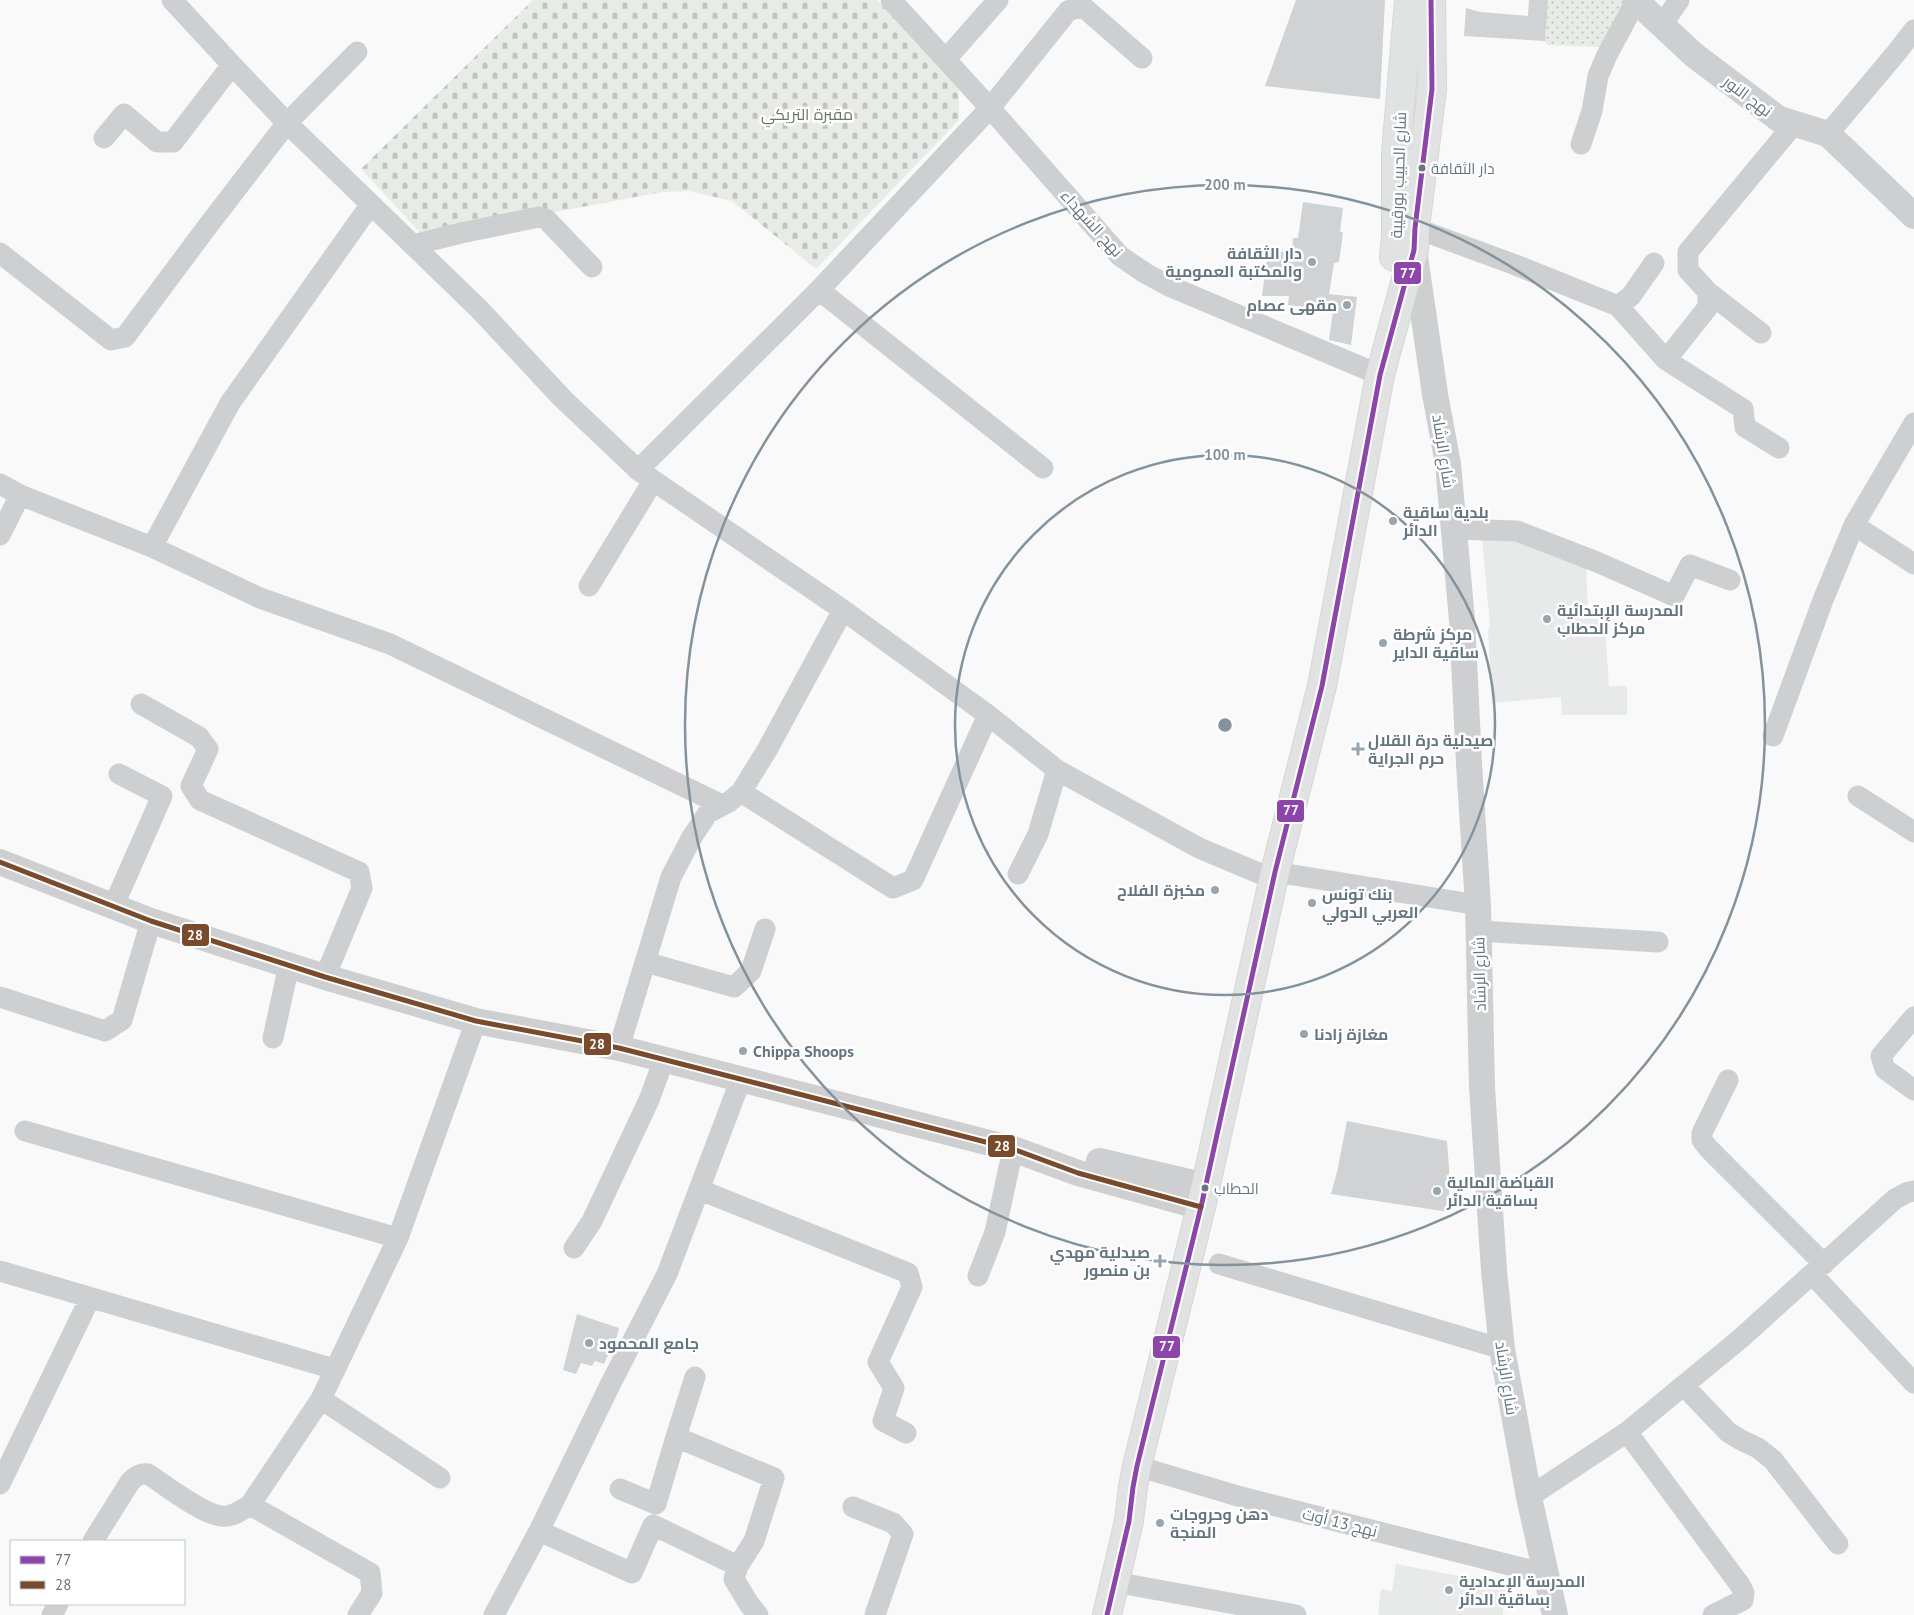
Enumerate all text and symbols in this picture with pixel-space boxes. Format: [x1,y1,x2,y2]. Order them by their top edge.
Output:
street label: نهج النور [1718,71,1776,122]
park label: مقبرة التريكي [761,104,853,128]
street label: شارع الحبيب بورقيبة [1386,111,1412,239]
place label: دار الثقافة [1431,159,1495,178]
marker: دار الثقافة [1417,163,1427,173]
text: 200 m [1204,175,1246,194]
street label: نهج الشهداء [1055,185,1127,262]
place label: دار الثقافة والمكتبة العمومية [1165,243,1302,281]
marker: دار الثقافة والمكتبة العمومية [1306,256,1318,268]
line badge: 77 [1393,261,1422,285]
text: 77 [1400,264,1416,282]
place label: مقهى عصام [1246,295,1337,317]
marker: مقهى عصام [1341,299,1353,311]
street label: شارع الرشاد [1426,413,1460,490]
text: 100 m [1204,445,1246,464]
place label: بلدية ساقية الدائر [1402,502,1489,540]
marker: بلدية ساقية الدائر [1387,515,1399,527]
place label: المدرسة الإبتدائية مركز الحطاب [1557,600,1684,638]
marker: المدرسة الإبتدائية مركز الحطاب [1541,613,1553,625]
place label: مركز شرطة ساقية الداير [1392,624,1479,662]
marker: مركز شرطة ساقية الداير [1377,637,1389,649]
centre of rings [1216,716,1234,734]
place label: صيدلية درة القلال حرم الجراية [1368,730,1493,770]
marker: صيدلية درة القلال حرم الجراية [1352,743,1364,755]
line badge: 77 [1276,799,1305,823]
text: 77 [1283,801,1299,819]
place label: مخبزة الفلاح [1117,880,1205,901]
marker: مخبزة الفلاح [1209,884,1221,896]
place label: بنك تونس العربي الدولي [1322,884,1419,925]
marker: بنك تونس العربي الدولي [1306,897,1318,909]
line badge: 28 [181,923,210,947]
text: 28 [187,926,203,944]
street label: شارع الرشاد [1468,937,1492,1011]
place label: مغازة زادنا [1314,1024,1388,1044]
marker: مغازة زادنا [1298,1028,1310,1040]
line badge: 28 [583,1032,612,1056]
text: 28 [589,1035,605,1053]
place label: Chippa Shoops [753,1041,854,1061]
marker: Chippa Shoops [737,1045,749,1057]
line badge: 28 [987,1134,1016,1158]
text: 28 [994,1137,1010,1155]
place label: القباضة المالية بساقية الدائر [1446,1172,1554,1210]
place label: الحطاب [1214,1179,1259,1198]
marker: الحطاب [1200,1183,1210,1193]
marker: القباضة المالية بساقية الدائر [1431,1185,1443,1197]
place label: صيدلية مهدي بن منصور [1050,1242,1150,1280]
marker: صيدلية مهدي بن منصور [1154,1255,1166,1267]
place label: جامع المحمود [599,1333,699,1354]
line badge: 77 [1152,1335,1181,1359]
marker: جامع المحمود [583,1337,595,1349]
text: 77 [1159,1337,1175,1355]
street label: شارع الرشاد [1489,1340,1523,1417]
street label: نهج 13 أوت [1300,1503,1380,1543]
place label: دهن وحروجات المنجة [1170,1504,1268,1542]
marker: دهن وحروجات المنجة [1154,1517,1166,1529]
legend [10,1540,185,1605]
text: 77 [55,1550,71,1569]
place label: المدرسة الإعدادية بساقية الدائر [1458,1571,1586,1609]
text: 28 [55,1575,71,1594]
marker: المدرسة الإعدادية بساقية الدائر [1443,1584,1455,1596]

